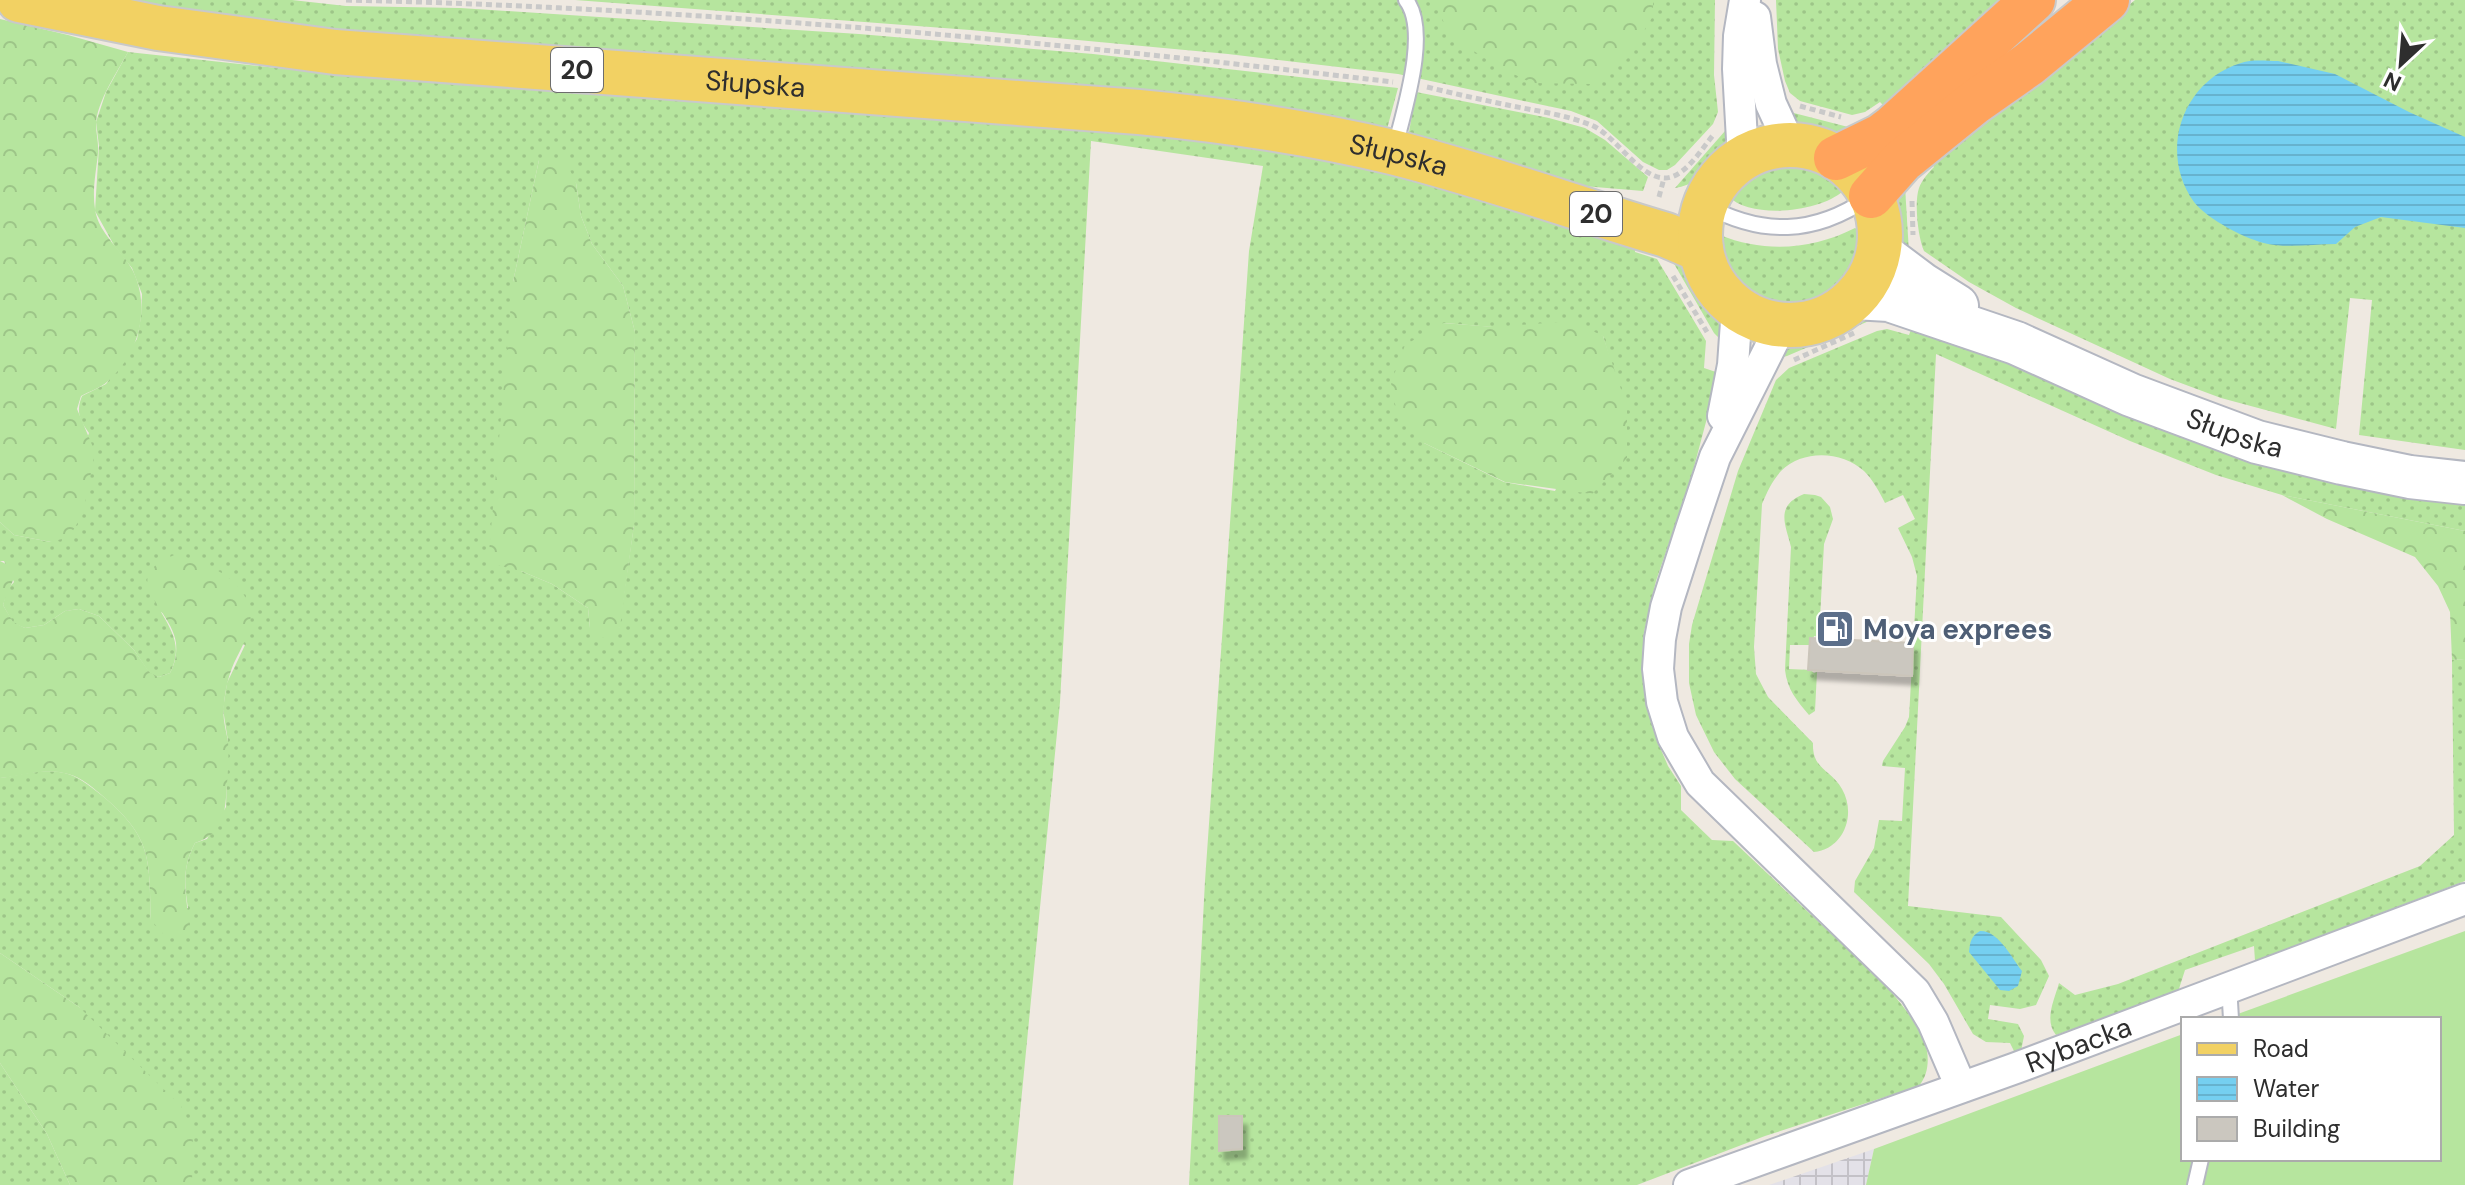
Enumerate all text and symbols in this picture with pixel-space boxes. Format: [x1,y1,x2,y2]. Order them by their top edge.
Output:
north arrow [2361,24,2441,104]
road number: 20 [551,48,603,92]
street label: Słupska [704,62,807,106]
text: N [2379,65,2406,98]
street label: Słupska [1346,125,1452,185]
road number: 20 [1570,192,1622,236]
street label: Słupska [2181,399,2287,467]
fuel station icon: Moya exprees [1814,608,1856,650]
place label: Moya exprees [1863,611,2052,648]
street label: Rybacka [2020,1008,2137,1082]
legend [2181,1017,2441,1161]
text: Road [2253,1033,2309,1064]
text: Water [2253,1073,2319,1104]
text: Building [2253,1113,2340,1144]

